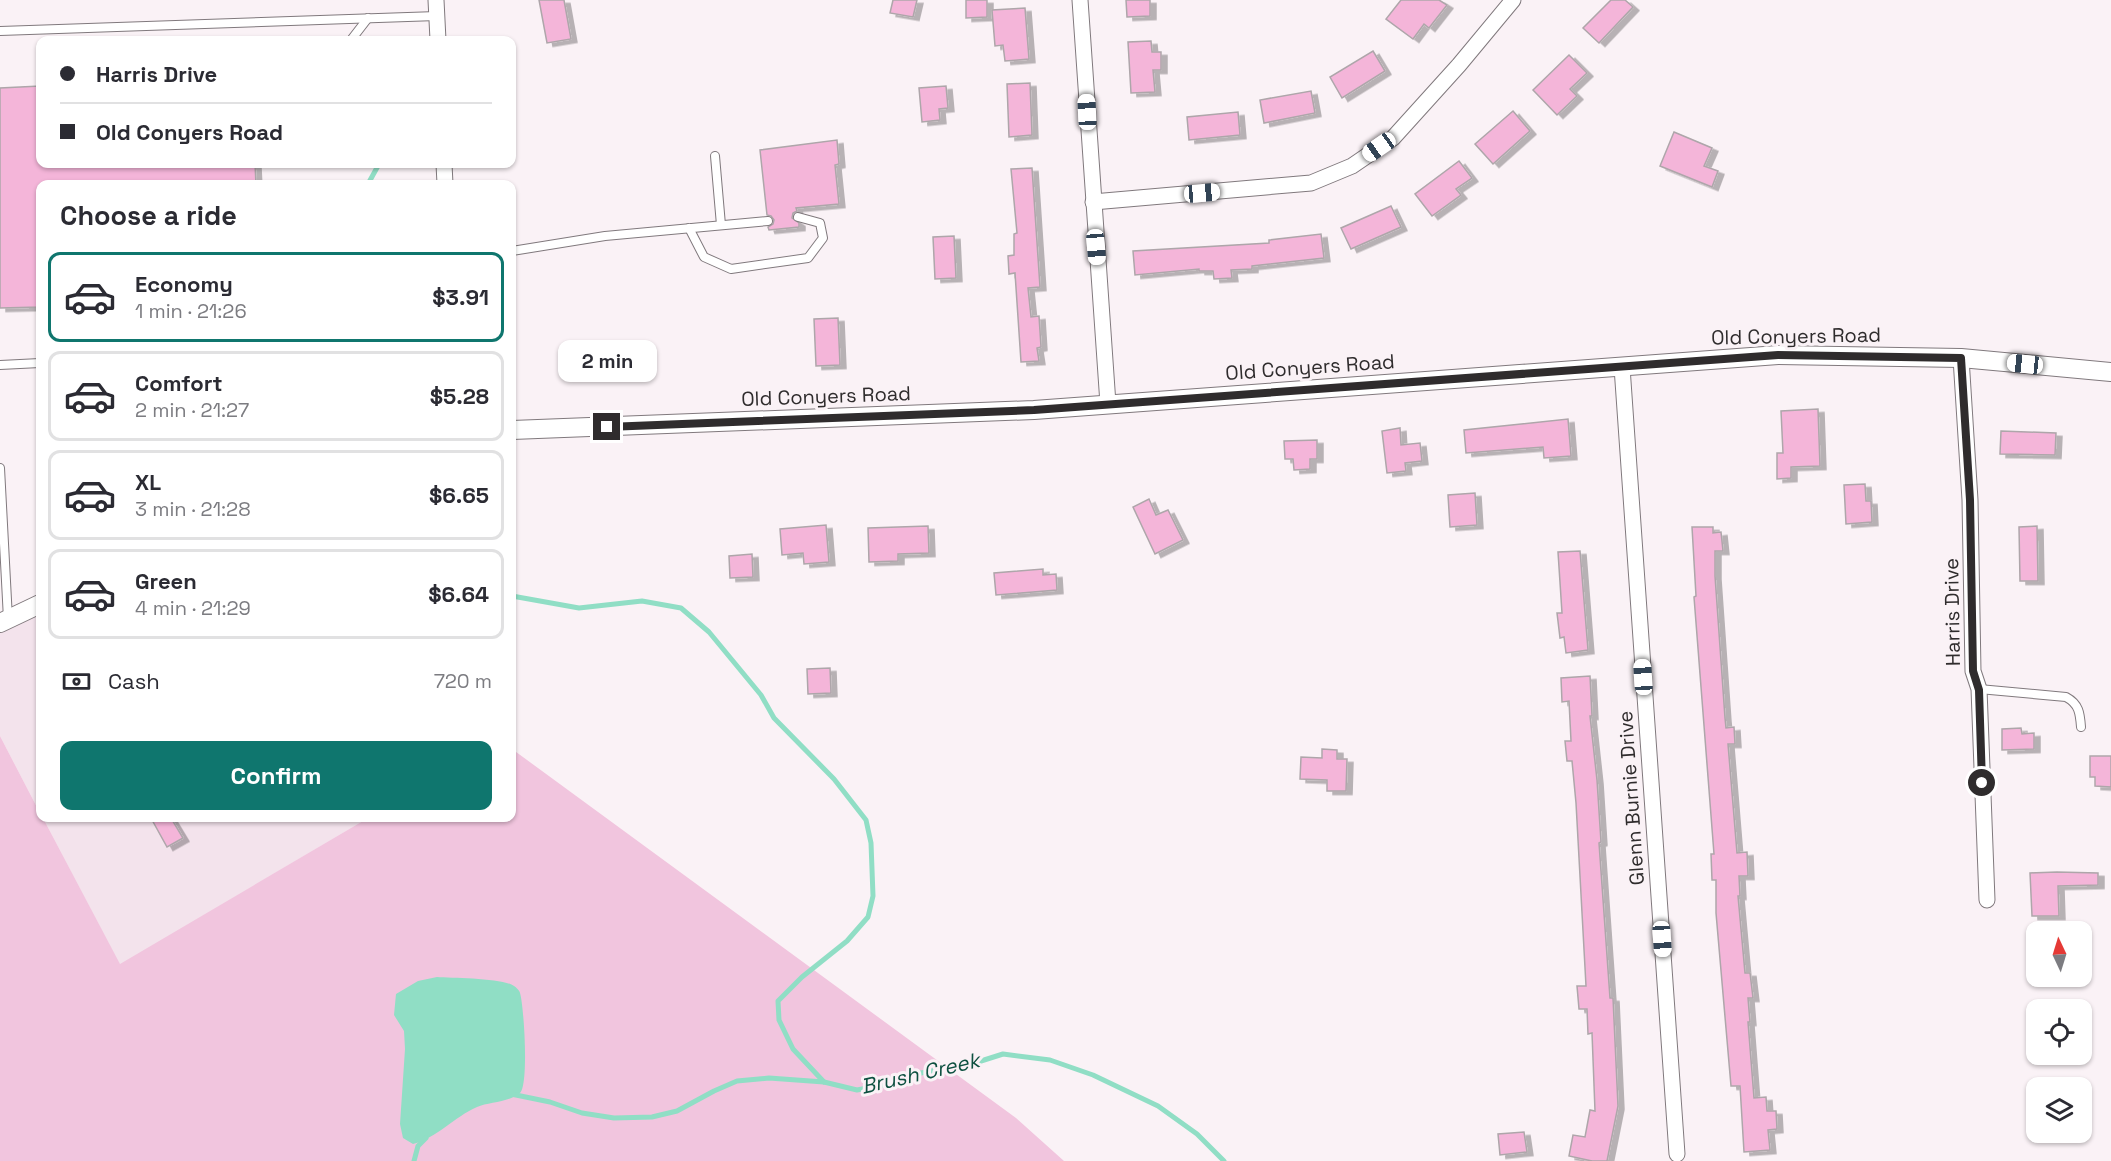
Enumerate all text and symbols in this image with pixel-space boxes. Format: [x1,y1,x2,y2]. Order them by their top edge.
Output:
text: Harris Drive [96,60,217,88]
car [1077,94,1097,130]
text: Old Conyers Road [96,118,283,146]
car [1359,129,1399,165]
car [1183,182,1221,204]
text: Choose a ride [60,198,237,233]
car [1085,228,1107,266]
icon: car [63,270,117,324]
text: Economy [135,270,233,298]
text: $3.91 [432,283,489,311]
text: 1 min · 21:26 [135,298,247,324]
street label: Old Conyers Road [1711,322,1881,350]
callout: 2 min [558,340,656,382]
text: 2 min [582,348,633,374]
street label: Old Conyers Road [1224,348,1396,386]
car [2006,353,2044,375]
icon: car [63,369,117,423]
text: Comfort [135,369,223,397]
street label: Old Conyers Road [741,380,911,412]
text: $5.28 [430,382,489,410]
text: 2 min · 21:27 [135,397,249,423]
route end [593,413,620,440]
icon: car [63,468,117,522]
text: XL [135,468,161,496]
text: $6.65 [429,481,489,509]
text: 3 min · 21:28 [135,496,251,522]
street label: Harris Drive [1938,558,1966,666]
icon: car [63,567,117,621]
text: Green [135,567,197,595]
text: $6.64 [428,580,489,608]
text: 4 min · 21:29 [135,595,251,621]
car [1633,658,1653,696]
icon: cash [60,665,93,698]
text: Cash [108,667,160,695]
text: 720 m [434,668,492,694]
street label: Glenn Burnie Drive [1612,710,1650,886]
button: Confirm [60,741,492,810]
route start [1968,769,1995,796]
car [1652,920,1672,958]
north arrow [2026,921,2092,987]
map controls [2026,921,2092,1143]
button: locate [2026,999,2092,1065]
water label: Brush Creek [858,1046,985,1100]
button: layers [2026,1077,2092,1143]

